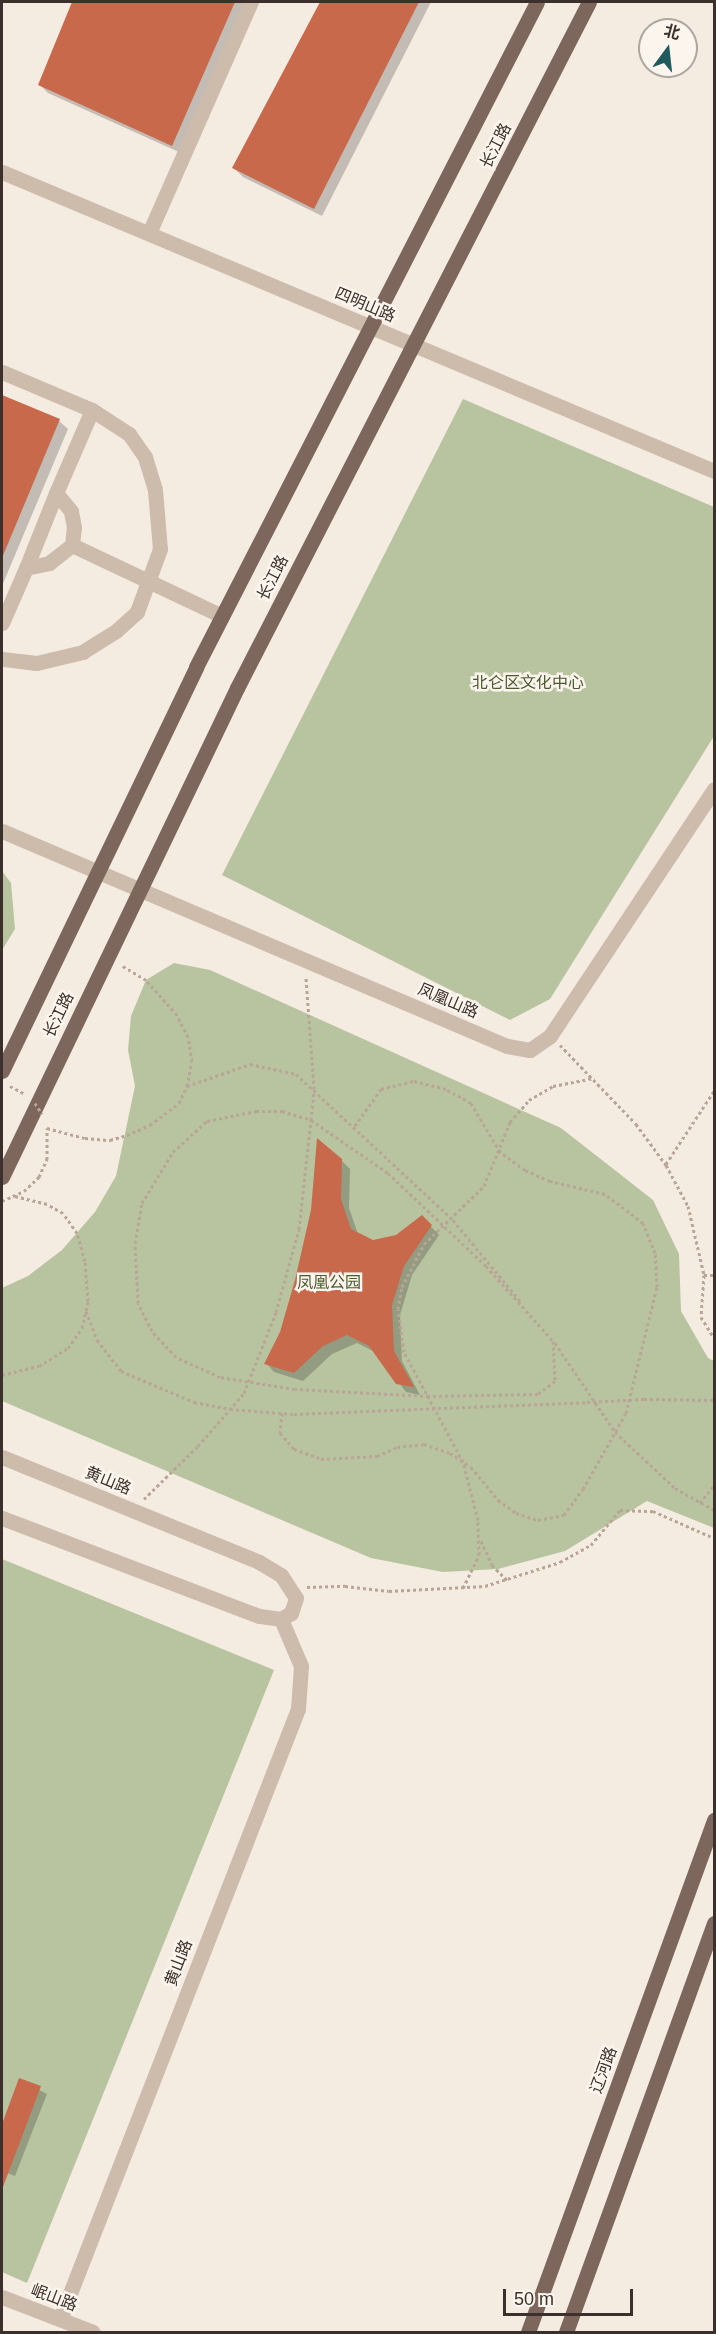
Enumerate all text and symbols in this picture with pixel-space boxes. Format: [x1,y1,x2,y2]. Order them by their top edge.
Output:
north arrow [638,18,698,78]
text: 北 [662,22,682,42]
street label: 长江路 [477,120,515,172]
street label: 四明山路 [332,284,398,326]
street label: 长江路 [254,552,292,604]
park label: 北仑区文化中心 [472,673,584,693]
street label: 凤凰山路 [415,980,481,1022]
street label: 长江路 [40,989,78,1041]
park label: 凤凰公园 [297,1273,361,1293]
street label: 黄山路 [82,1463,134,1499]
street label: 黄山路 [161,1937,197,1989]
street label: 辽河路 [587,2044,621,2096]
scale bar [506,2277,636,2315]
street label: 岷山路 [28,2280,80,2316]
text: 50 m [514,2289,554,2309]

